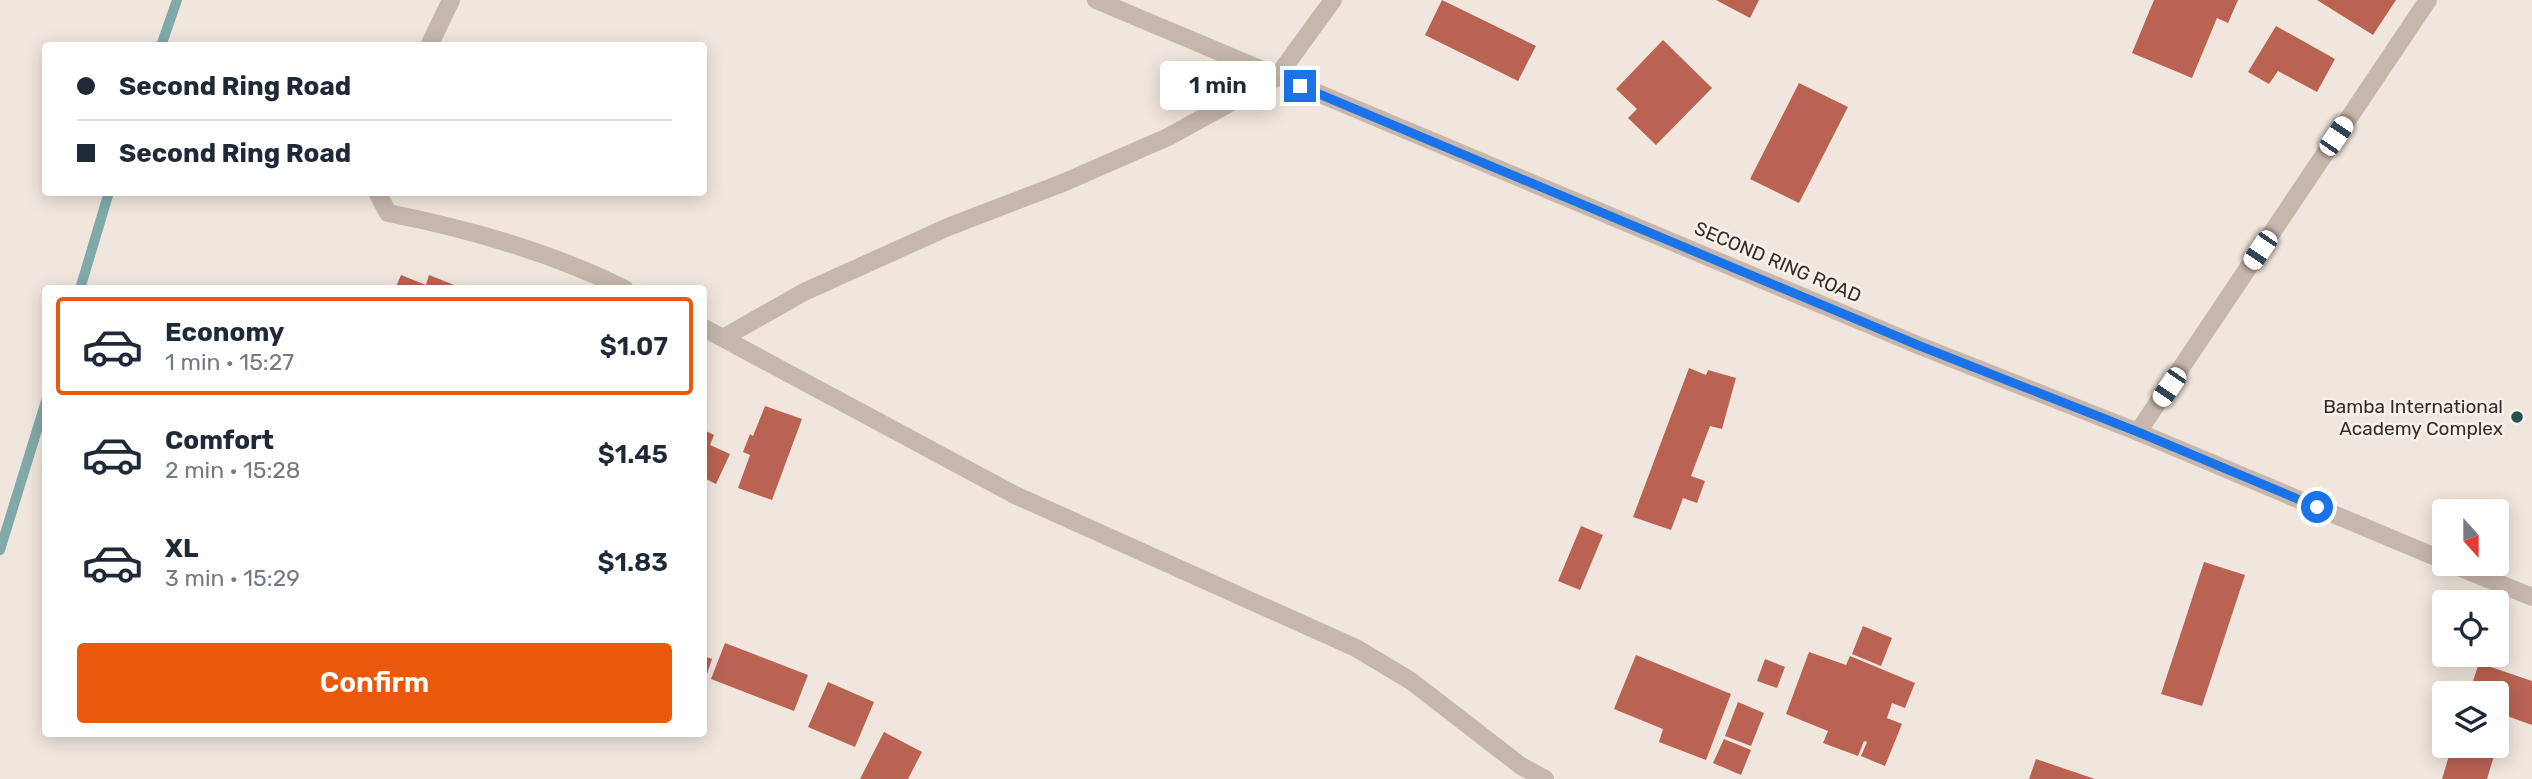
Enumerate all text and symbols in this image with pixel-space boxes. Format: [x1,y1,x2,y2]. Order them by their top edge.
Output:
callout: 1 min [1160,62,1276,110]
route end [1284,70,1316,102]
text: Second Ring Road [119,71,351,102]
text: 1 min [1189,71,1247,99]
car [2316,113,2357,159]
text: Second Ring Road [119,138,351,169]
street label: SECOND RING ROAD [1691,216,1865,308]
car [2240,227,2281,273]
icon: car [81,315,144,378]
text: Economy [165,317,284,348]
text: $1.07 [600,331,668,362]
text: 1 min · 15:27 [165,348,294,376]
car [2149,364,2190,410]
place label: Bamba International Academy Complex [2323,395,2503,440]
marker: Bamba International Academy Complex [2509,409,2525,425]
icon: car [81,423,144,486]
text: Comfort [165,425,274,456]
text: $1.45 [598,439,668,470]
text: 2 min · 15:28 [165,456,300,484]
route start [2301,491,2333,523]
north arrow [2432,499,2510,576]
map controls [2432,499,2509,758]
icon: car [81,531,144,594]
text: XL [165,533,198,564]
text: $1.83 [597,547,668,578]
text: 3 min · 15:29 [165,564,300,592]
button: locate [2432,590,2509,667]
button: Confirm [77,643,672,723]
button: layers [2432,681,2509,758]

